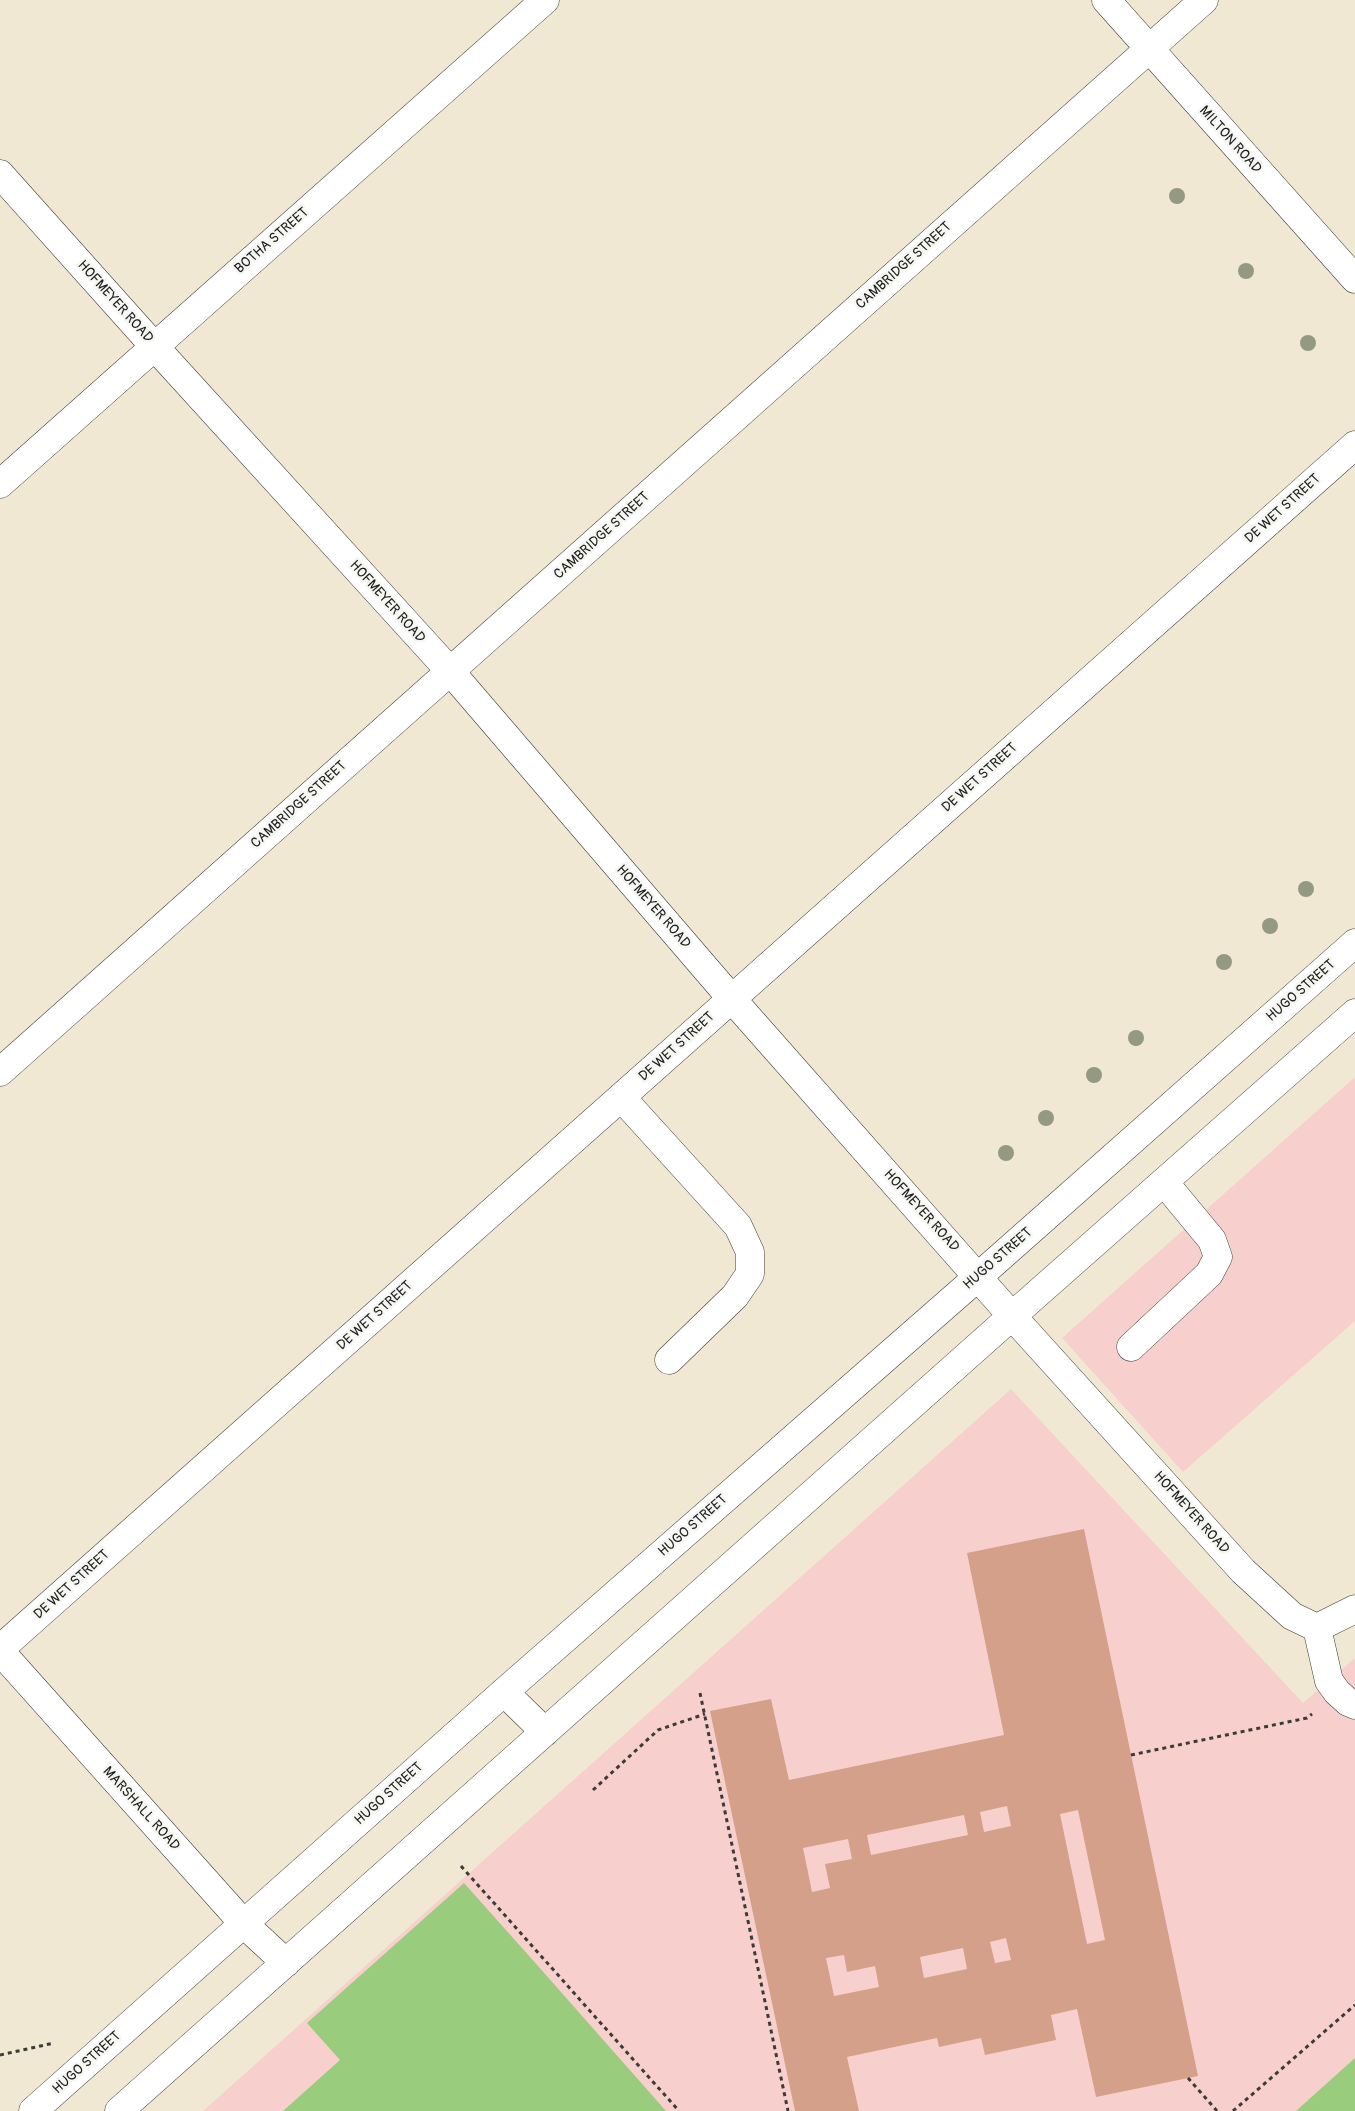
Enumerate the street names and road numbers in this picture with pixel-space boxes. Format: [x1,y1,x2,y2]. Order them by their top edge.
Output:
street label: MILTON ROAD [1195,103,1265,177]
street label: BOTHA STREET [232,205,312,277]
street label: CAMBRIDGE STREET [853,219,955,313]
street label: HOFMEYER ROAD [74,257,156,347]
street label: DE WET STREET [1242,471,1324,547]
street label: CAMBRIDGE STREET [551,489,653,583]
street label: HOFMEYER ROAD [346,557,428,647]
street label: DE WET STREET [939,740,1021,816]
street label: CAMBRIDGE STREET [248,758,350,852]
street label: HOFMEYER ROAD [612,862,694,952]
street label: HUGO STREET [1263,957,1339,1025]
street label: DE WET STREET [636,1009,718,1085]
street label: HOFMEYER ROAD [880,1166,962,1256]
street label: HUGO STREET [960,1225,1036,1293]
street label: DE WET STREET [334,1278,416,1354]
street label: HOFMEYER ROAD [1150,1468,1232,1558]
street label: HUGO STREET [655,1492,731,1560]
street label: DE WET STREET [31,1547,113,1623]
street label: HUGO STREET [352,1759,426,1829]
street label: MARSHALL ROAD [99,1764,183,1854]
street label: HUGO STREET [50,2028,124,2098]

